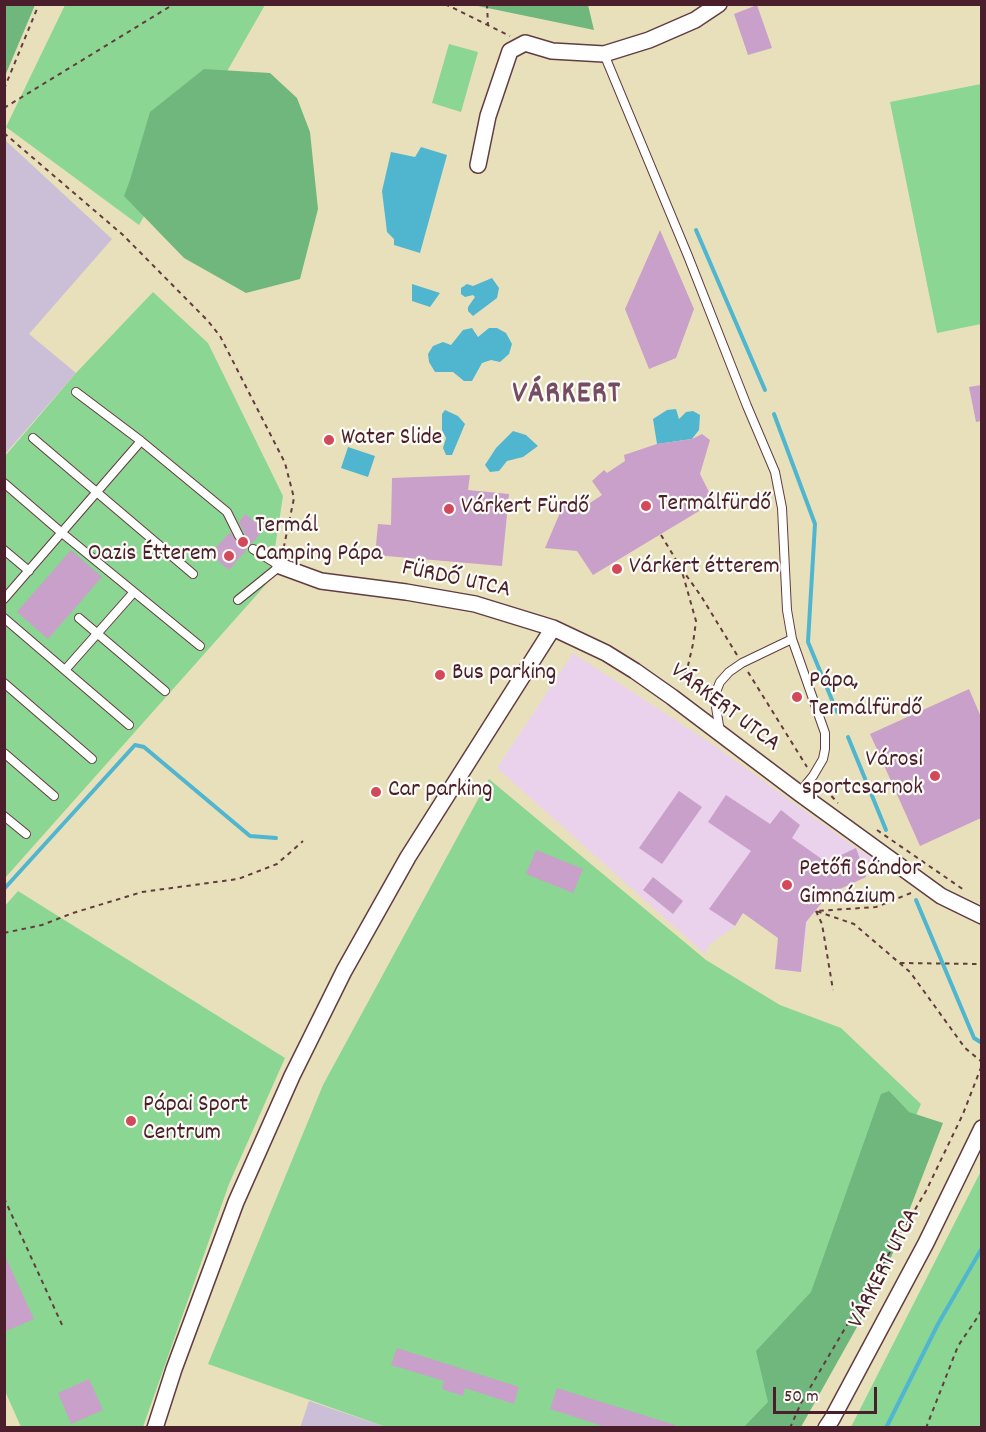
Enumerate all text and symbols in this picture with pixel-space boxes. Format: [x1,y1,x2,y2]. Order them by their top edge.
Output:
district label: VÁRKERT [512,379,622,415]
place label: Water Slide [341,426,442,454]
marker: Water Slide [322,433,336,447]
place label: Termálfürdő [658,492,771,520]
place label: Várkert Fürdő [461,495,589,523]
marker: Termálfürdő [639,499,653,513]
marker: Várkert Fürdő [442,502,456,516]
place label: Termál Camping Pápa [255,514,382,570]
marker: Termál Camping Pápa [236,535,250,549]
place label: Oazis Étterem [88,542,217,570]
marker: Oazis Étterem [222,549,236,563]
street label: FÜRDŐ UTCA [399,555,513,607]
place label: Várkert étterem [629,555,780,583]
marker: Várkert étterem [610,562,624,576]
street label: VÁRKERT UTCA [663,658,785,760]
place label: Bus parking [452,661,556,689]
marker: Bus parking [433,668,447,682]
place label: Pápa, Termálfürdő [809,669,922,725]
marker: Pápa, Termálfürdő [790,690,804,704]
place label: Városi sportcsarnok [802,748,923,804]
marker: Városi sportcsarnok [928,769,942,783]
place label: Car parking [388,778,493,806]
marker: Car parking [369,785,383,799]
place label: Petőfi Sándor Gimnázium [799,857,921,913]
marker: Petőfi Sándor Gimnázium [780,878,794,892]
place label: Pápai Sport Centrum [143,1093,248,1149]
marker: Pápai Sport Centrum [124,1114,138,1128]
street label: VÁRKERT UTCA [844,1204,928,1334]
scale bar [776,1375,880,1413]
text: 50 m [784,1385,819,1410]

